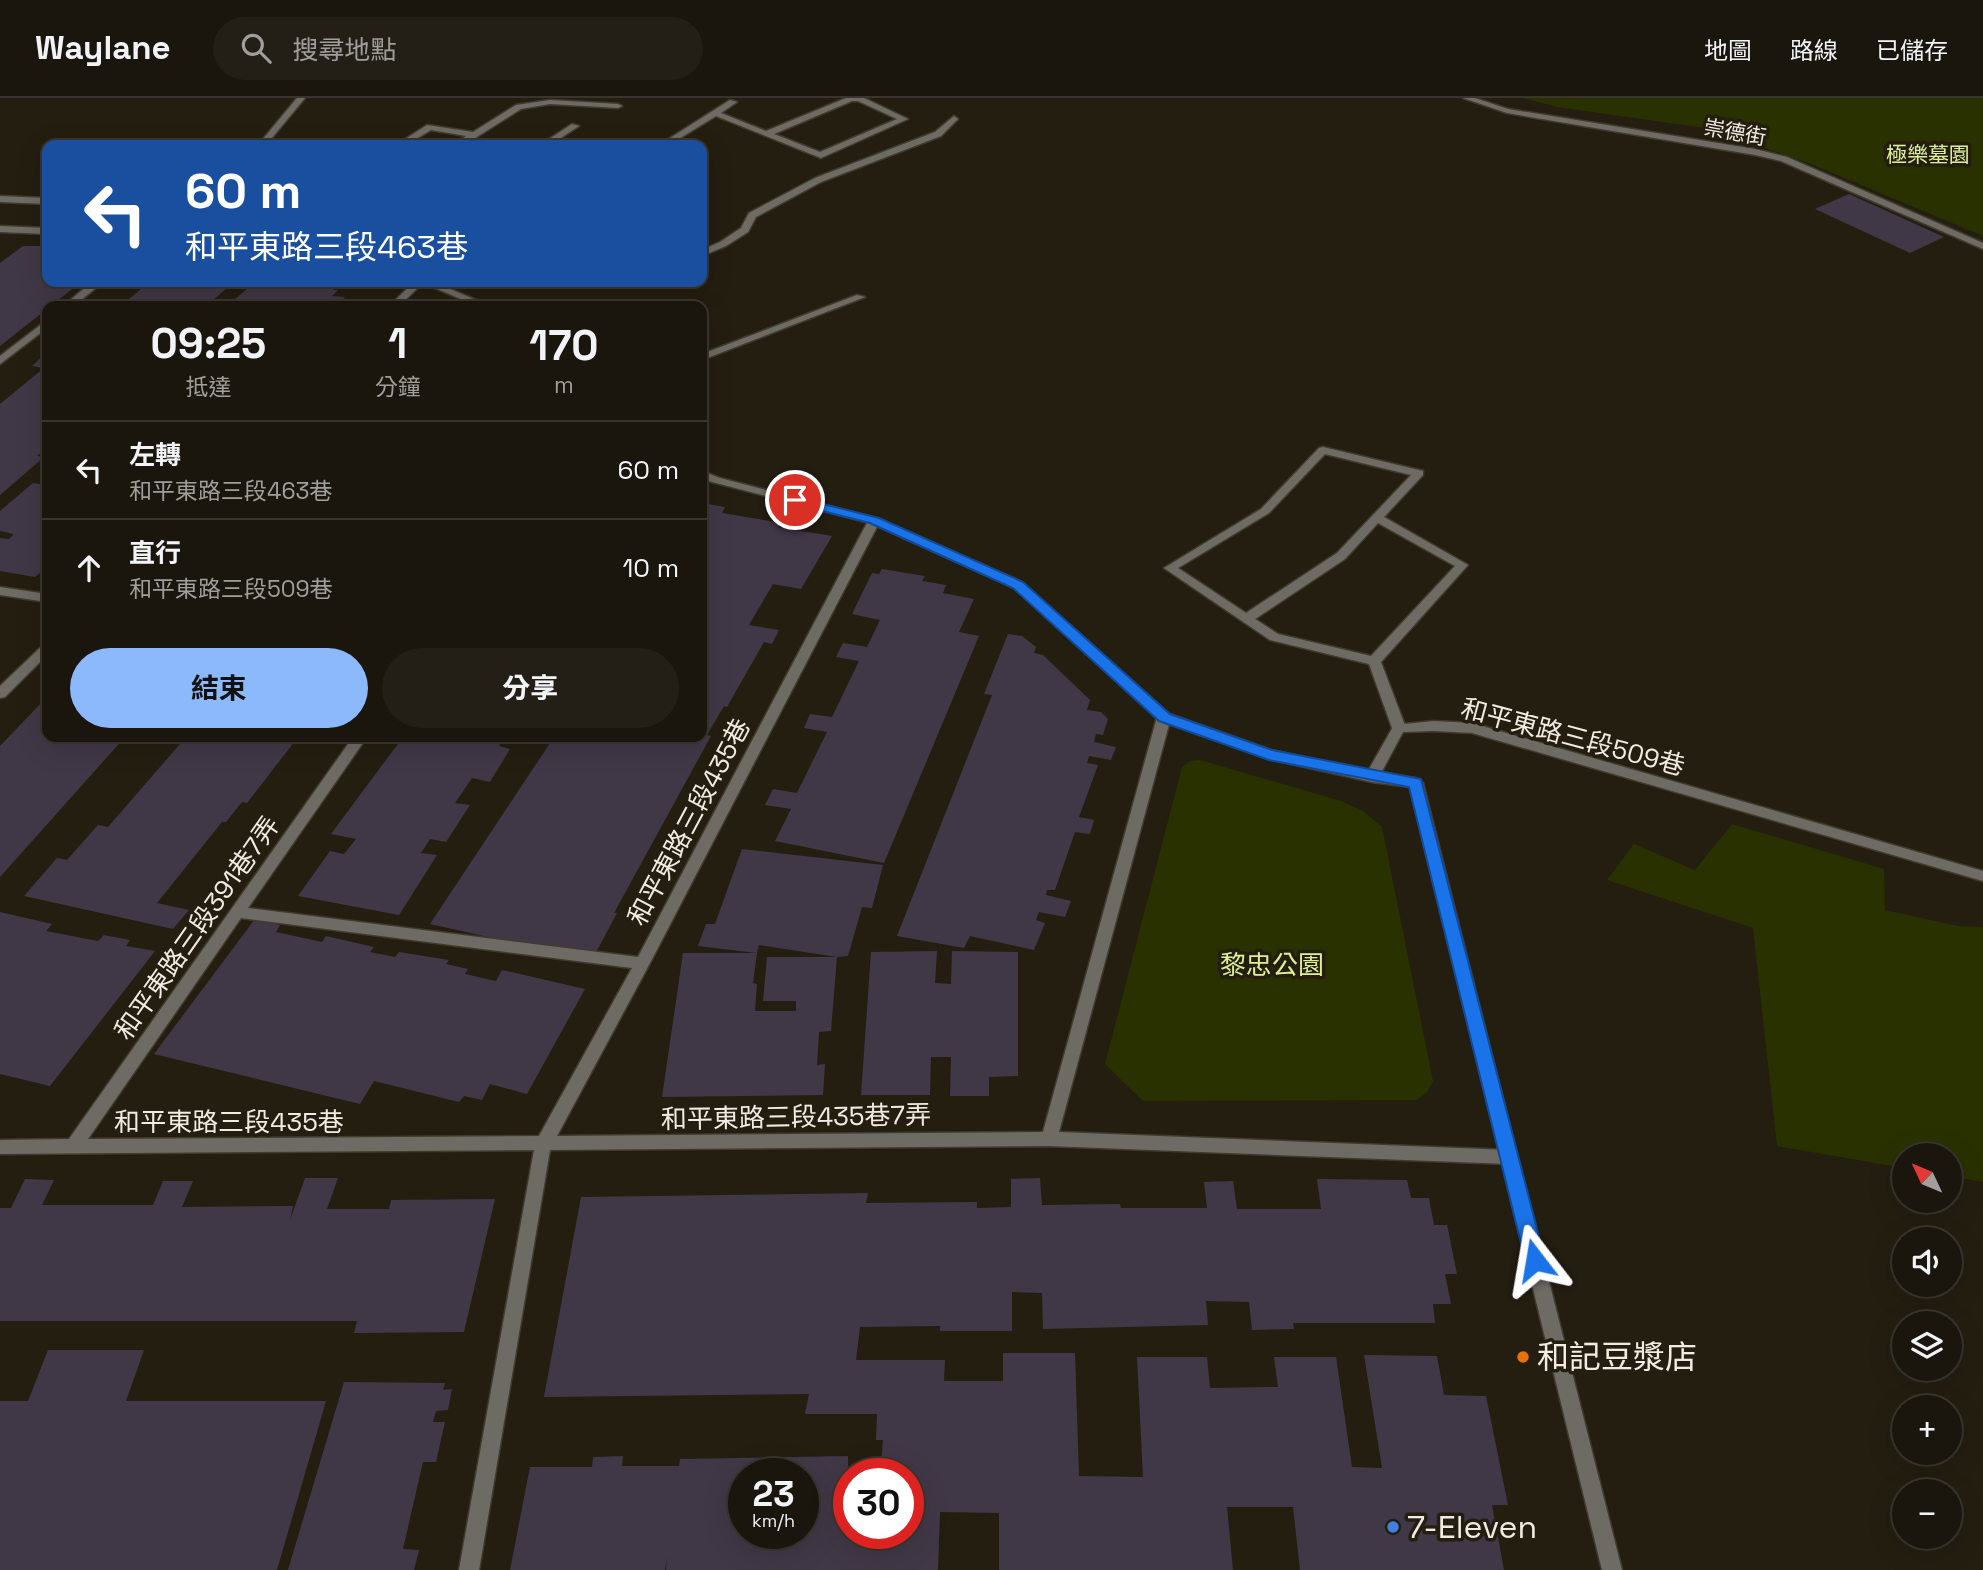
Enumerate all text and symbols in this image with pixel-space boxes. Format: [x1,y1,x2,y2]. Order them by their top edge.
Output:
search box [213,17,703,80]
text: Waylane [35,27,171,69]
icon: search [237,29,275,67]
text: 搜尋地點 [293,33,397,67]
text: 地圖 [1704,35,1752,66]
text: 路線 [1790,35,1838,66]
text: 已儲存 [1876,35,1948,66]
street label: 崇德街 [1702,113,1768,151]
park label: 極樂墓園 [1886,141,1970,168]
text: 60 m [185,160,301,222]
icon: left [70,168,161,259]
text: 和平東路三段463巷 [185,227,468,267]
text: 09:25 [150,317,266,370]
text: 1 [388,317,407,370]
text: 170 [529,319,599,372]
text: m [554,370,574,400]
text: 抵達 [185,372,231,402]
text: 分鐘 [375,372,421,402]
text: 左轉 [129,438,181,472]
icon: left [70,451,108,489]
text: 60 m [617,453,679,487]
pin [765,470,825,530]
text: 和平東路三段463巷 [129,476,332,506]
icon: arrive [776,481,814,519]
text: 直行 [129,536,181,570]
icon: ahead [70,549,108,587]
text: 10 m [622,551,679,585]
text: 和平東路三段509巷 [129,574,333,604]
button: 結束 [70,648,368,728]
button: 分享 [382,648,679,728]
street label: 和平東路三段509巷 [1457,691,1689,783]
street label: 和平東路三段435巷 [620,713,758,931]
street label: 和平東路三段391巷7弄 [107,810,287,1046]
park label: 黎忠公園 [1220,948,1324,982]
street label: 和平東路三段435巷7弄 [661,1098,931,1136]
street label: 和平東路三段435巷 [114,1105,344,1139]
north arrow [1892,1143,1962,1213]
map controls [1892,1143,1962,1549]
position arrow [1498,1223,1572,1297]
button: sound [1892,1227,1962,1297]
button: layers [1892,1311,1962,1381]
place label: 和記豆漿店 [1537,1337,1697,1377]
marker: 和記豆漿店 [1515,1349,1531,1365]
button: + [1892,1395,1962,1465]
speed limit sign: 30 [833,1458,924,1549]
text: 23 [752,1472,795,1516]
button: − [1892,1479,1962,1549]
place label: 7-Eleven [1407,1507,1537,1547]
text: km/h [752,1509,795,1532]
marker: 7-Eleven [1385,1519,1401,1535]

